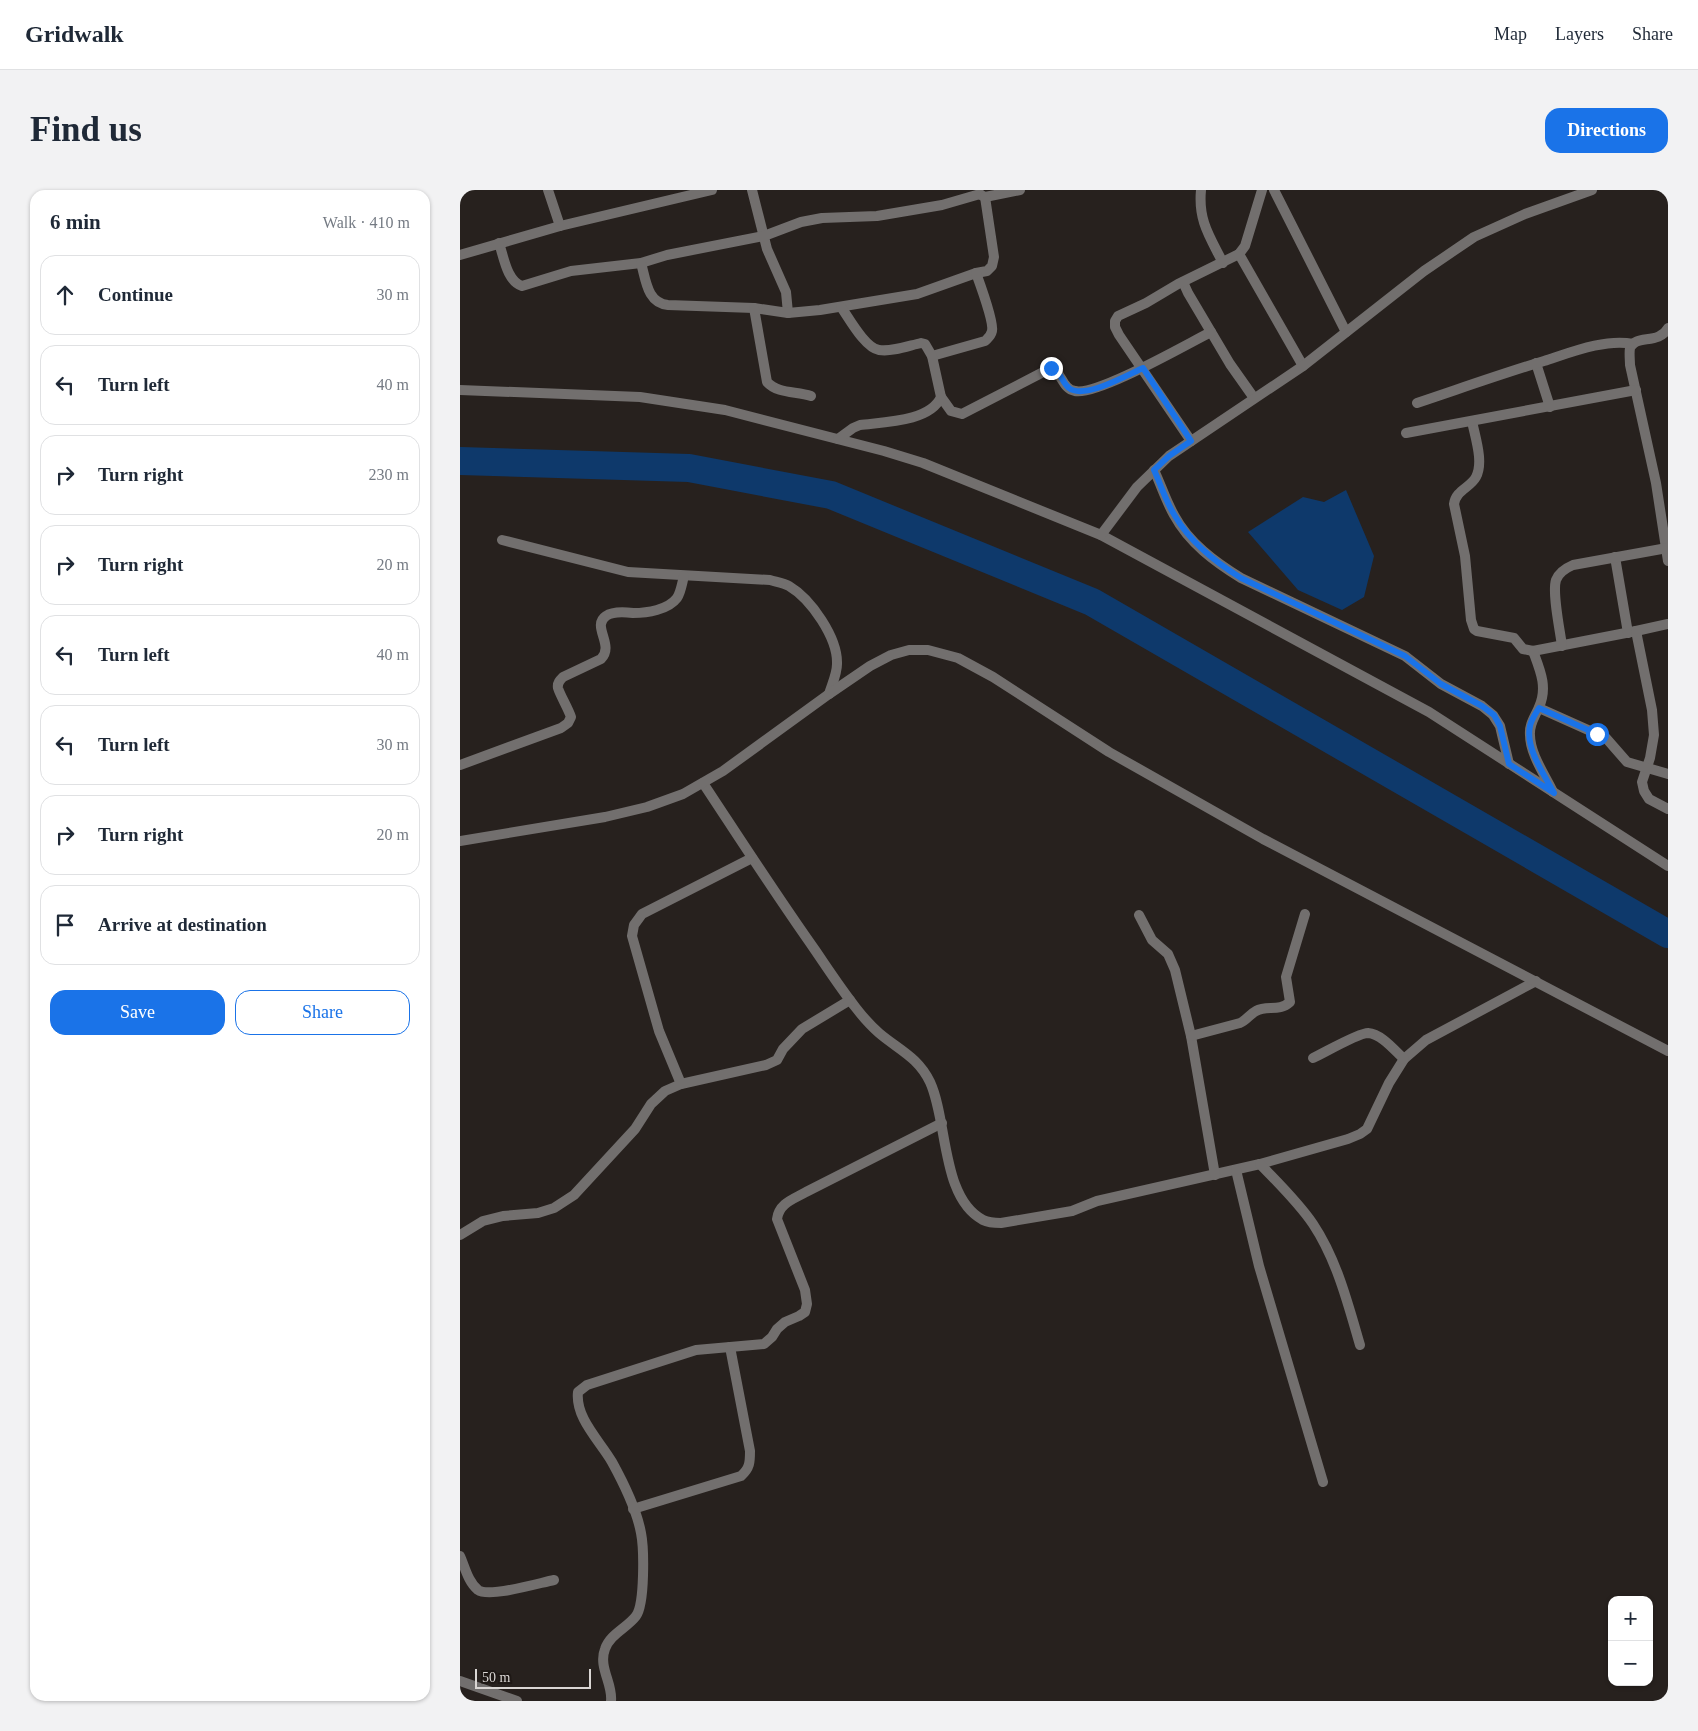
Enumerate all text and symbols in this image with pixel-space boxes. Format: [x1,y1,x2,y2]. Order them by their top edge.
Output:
text: Gridwalk [25,21,124,47]
text: Map [1494,24,1527,44]
text: Layers [1555,24,1604,44]
text: Share [1632,24,1673,44]
button: Directions [1545,108,1668,153]
text: Find us [30,110,142,149]
text: 6 min [50,210,101,234]
text: Walk · 410 m [323,214,410,231]
icon: ahead [51,281,79,309]
text: Continue [98,284,173,305]
text: 30 m [377,286,409,303]
route end [1040,357,1063,380]
icon: left [51,371,79,399]
text: Turn left [98,374,170,395]
text: 40 m [377,376,409,393]
icon: right [51,461,79,489]
text: Turn right [98,464,183,485]
text: 230 m [369,466,409,483]
icon: right [51,551,79,579]
text: Turn right [98,554,183,575]
text: 20 m [377,556,409,573]
icon: left [51,641,79,669]
text: Turn left [98,644,170,665]
text: 40 m [377,646,409,663]
route start [1586,723,1609,746]
icon: left [51,731,79,759]
text: Turn left [98,734,170,755]
text: 30 m [377,736,409,753]
icon: right [51,821,79,849]
text: Turn right [98,824,183,845]
text: 20 m [377,826,409,843]
icon: arrive [51,911,79,939]
text: Arrive at destination [98,914,267,935]
button: Save [50,990,225,1035]
button: Share [235,990,410,1035]
map controls [1608,1596,1653,1686]
button: + [1608,1596,1653,1641]
button: − [1608,1641,1653,1686]
scale bar [475,1666,591,1689]
text: 50 m [482,1670,510,1685]

